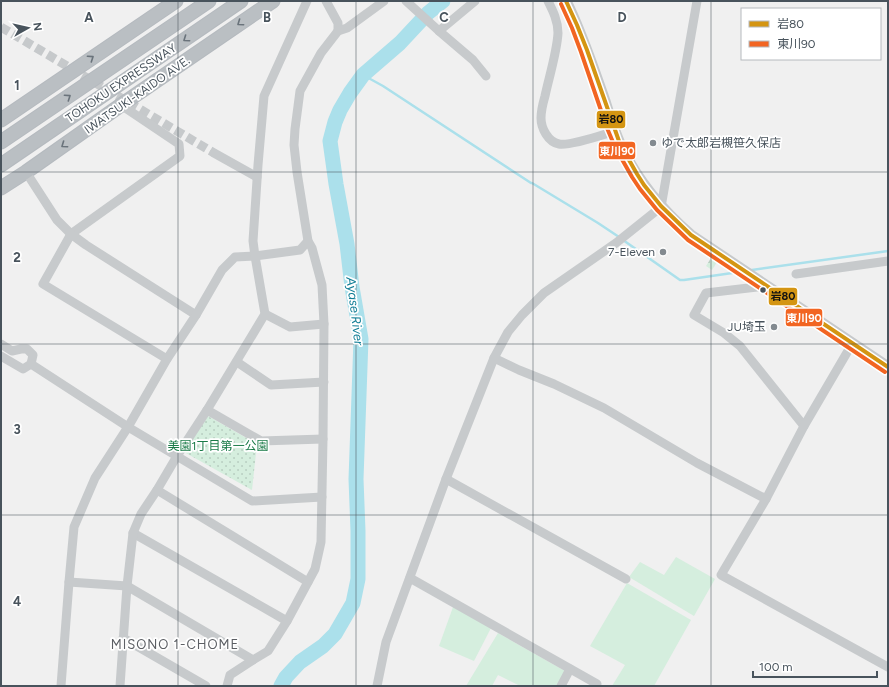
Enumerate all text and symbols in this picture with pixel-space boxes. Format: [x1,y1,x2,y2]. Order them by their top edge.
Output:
north arrow [8,8,48,48]
legend [741,8,881,60]
text: A [84,10,94,25]
text: B [263,10,271,25]
text: C [439,10,449,25]
text: D [617,10,627,25]
text: 岩80 [777,17,804,31]
one-way arrow [238,18,245,25]
text: N [30,22,44,32]
one-way arrow [183,34,190,42]
text: 東川90 [777,37,816,51]
street label: TOHOKU EXPRESSWAY [63,40,179,125]
street label: IWATSUKI-KAIDO AVE. [82,53,192,137]
one-way arrow [87,55,94,63]
text: 1 [14,78,20,93]
one-way arrow [64,94,71,102]
line badge: 岩80 [596,110,626,129]
text: 岩80 [599,113,623,126]
place label: ゆで太郎岩槻笹久保店 [661,136,781,150]
marker: ゆで太郎岩槻笹久保店 [648,138,658,148]
one-way arrow [62,140,69,147]
line badge: 東川90 [598,141,636,160]
text: 東川90 [599,145,635,158]
place label: 7-Eleven [608,245,655,259]
marker: 7-Eleven [658,247,668,257]
text: 2 [13,250,21,265]
water label: Ayase River [343,275,367,347]
unlabelled marker [758,285,768,295]
line badge: 岩80 [768,287,798,306]
text: 岩80 [771,290,795,303]
line badge: 東川90 [785,308,823,327]
text: 東川90 [786,312,822,325]
place label: JU埼玉 [727,320,766,334]
marker: JU埼玉 [769,322,779,332]
text: 3 [13,422,21,437]
park label: 美園1丁目第一公園 [168,439,268,453]
text: 4 [13,594,21,609]
district label: MISONO 1-CHOME [111,637,239,652]
scale bar [753,653,877,679]
text: 100 m [759,660,793,674]

